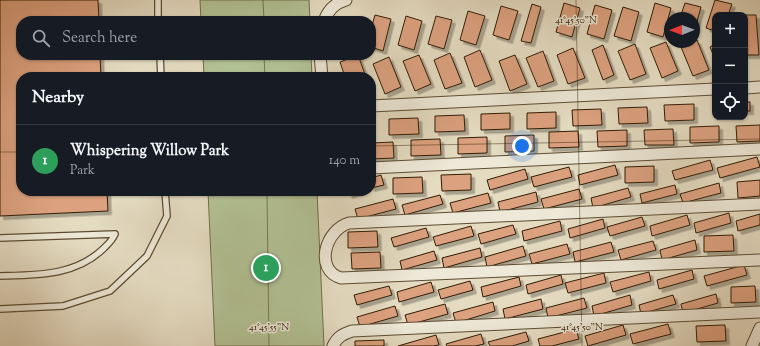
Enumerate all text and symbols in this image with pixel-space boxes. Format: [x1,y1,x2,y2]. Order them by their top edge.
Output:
north arrow [664,12,700,48]
map controls [712,12,748,120]
button: + [712,12,748,48]
text: 41°45'50"N [555,13,597,28]
search box [16,16,376,60]
icon: search [30,27,52,49]
text: Search here [62,28,137,49]
button: − [712,48,748,84]
button: locate [712,84,748,120]
text: Nearby [32,86,84,110]
your location [512,136,532,156]
text: Whispering Willow Park [70,141,229,162]
text: 1 [43,152,47,170]
text: 140 m [329,152,360,170]
text: Park [70,162,95,180]
pin: 1 [253,253,279,283]
text: 41°45'55"N [249,320,289,335]
text: 41°45'50"N [561,320,603,335]

